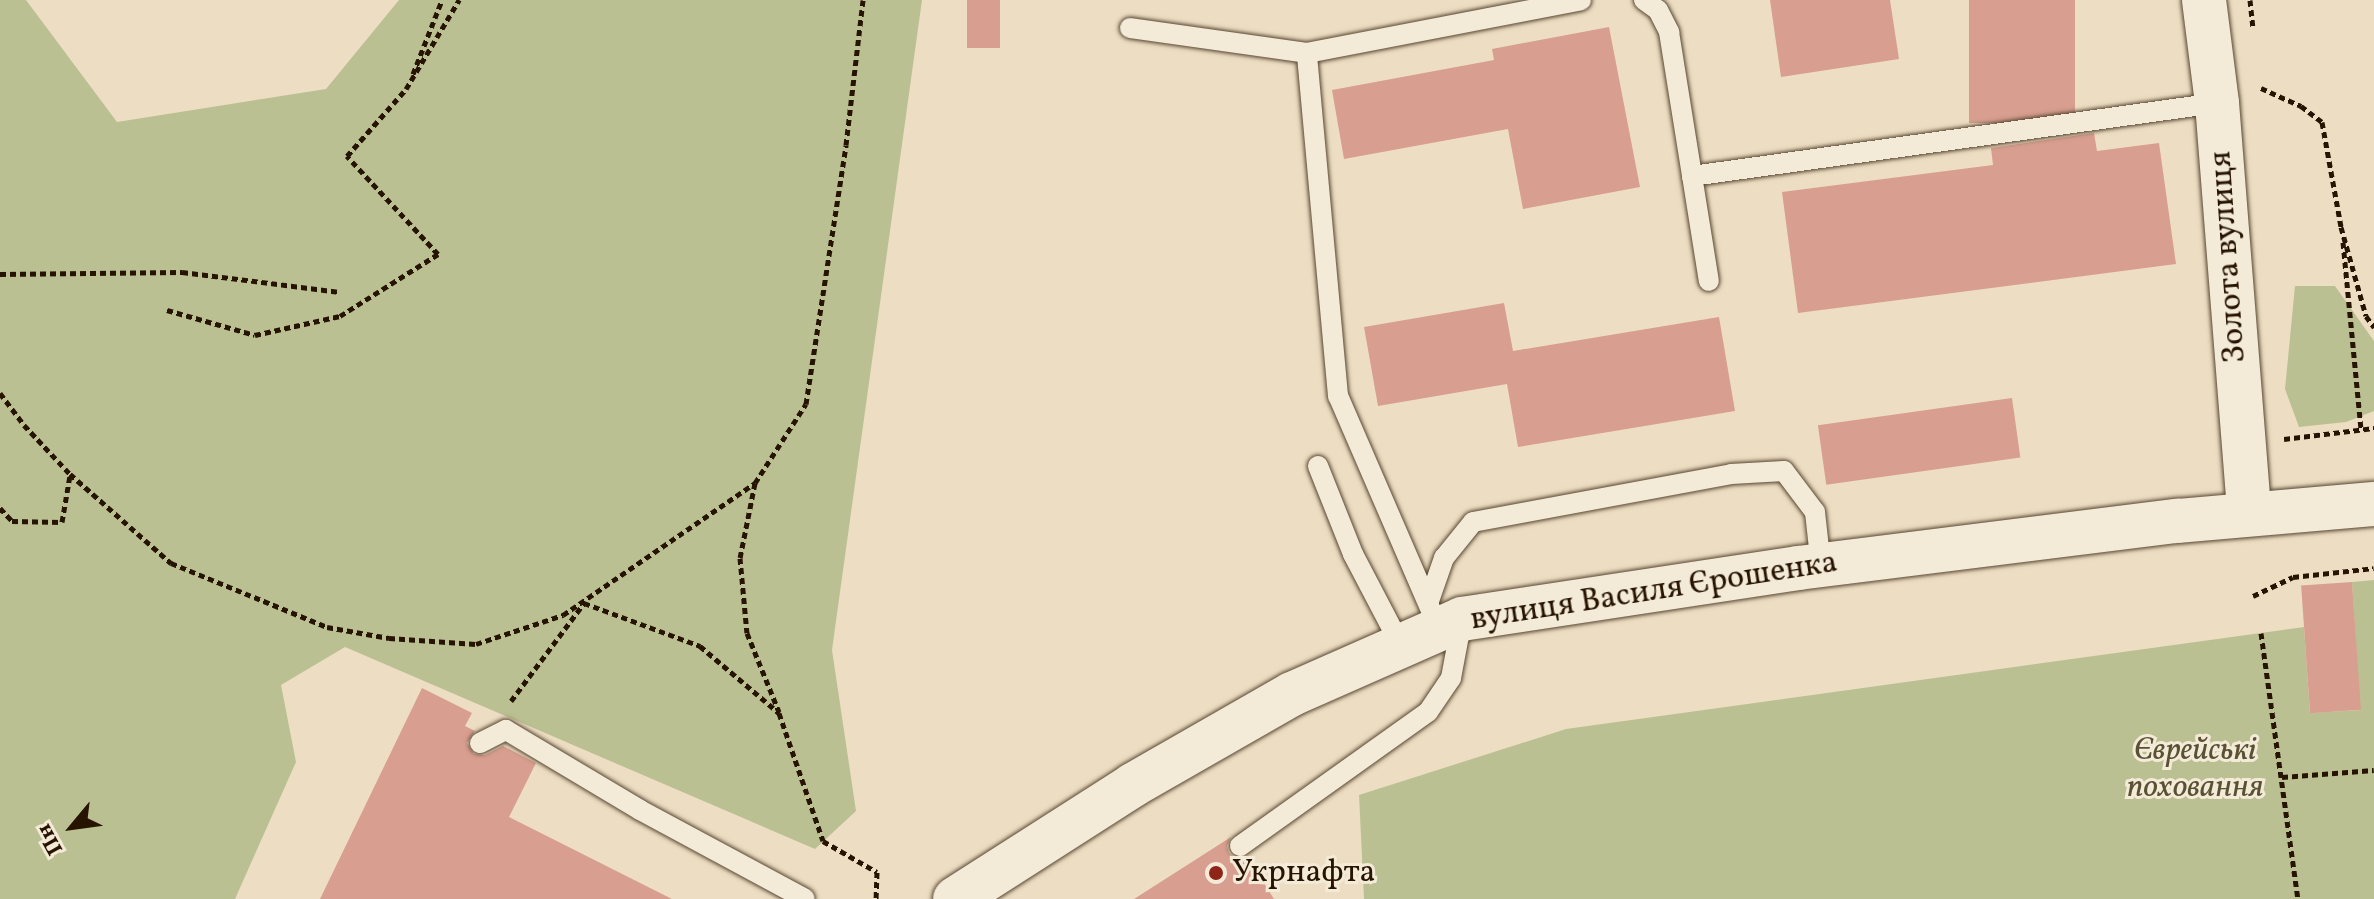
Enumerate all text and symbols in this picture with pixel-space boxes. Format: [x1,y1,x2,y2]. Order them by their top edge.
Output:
street label: Золота вулиця [2202,150,2256,364]
street label: вулиця Василя Єрошенка [1468,544,1840,640]
park label: Єврейські поховання [2127,733,2263,808]
north arrow [32,787,112,867]
text: Пн [29,818,72,860]
place label: Укрнафта [1232,854,1376,892]
marker: Укрнафта [1207,864,1225,882]

